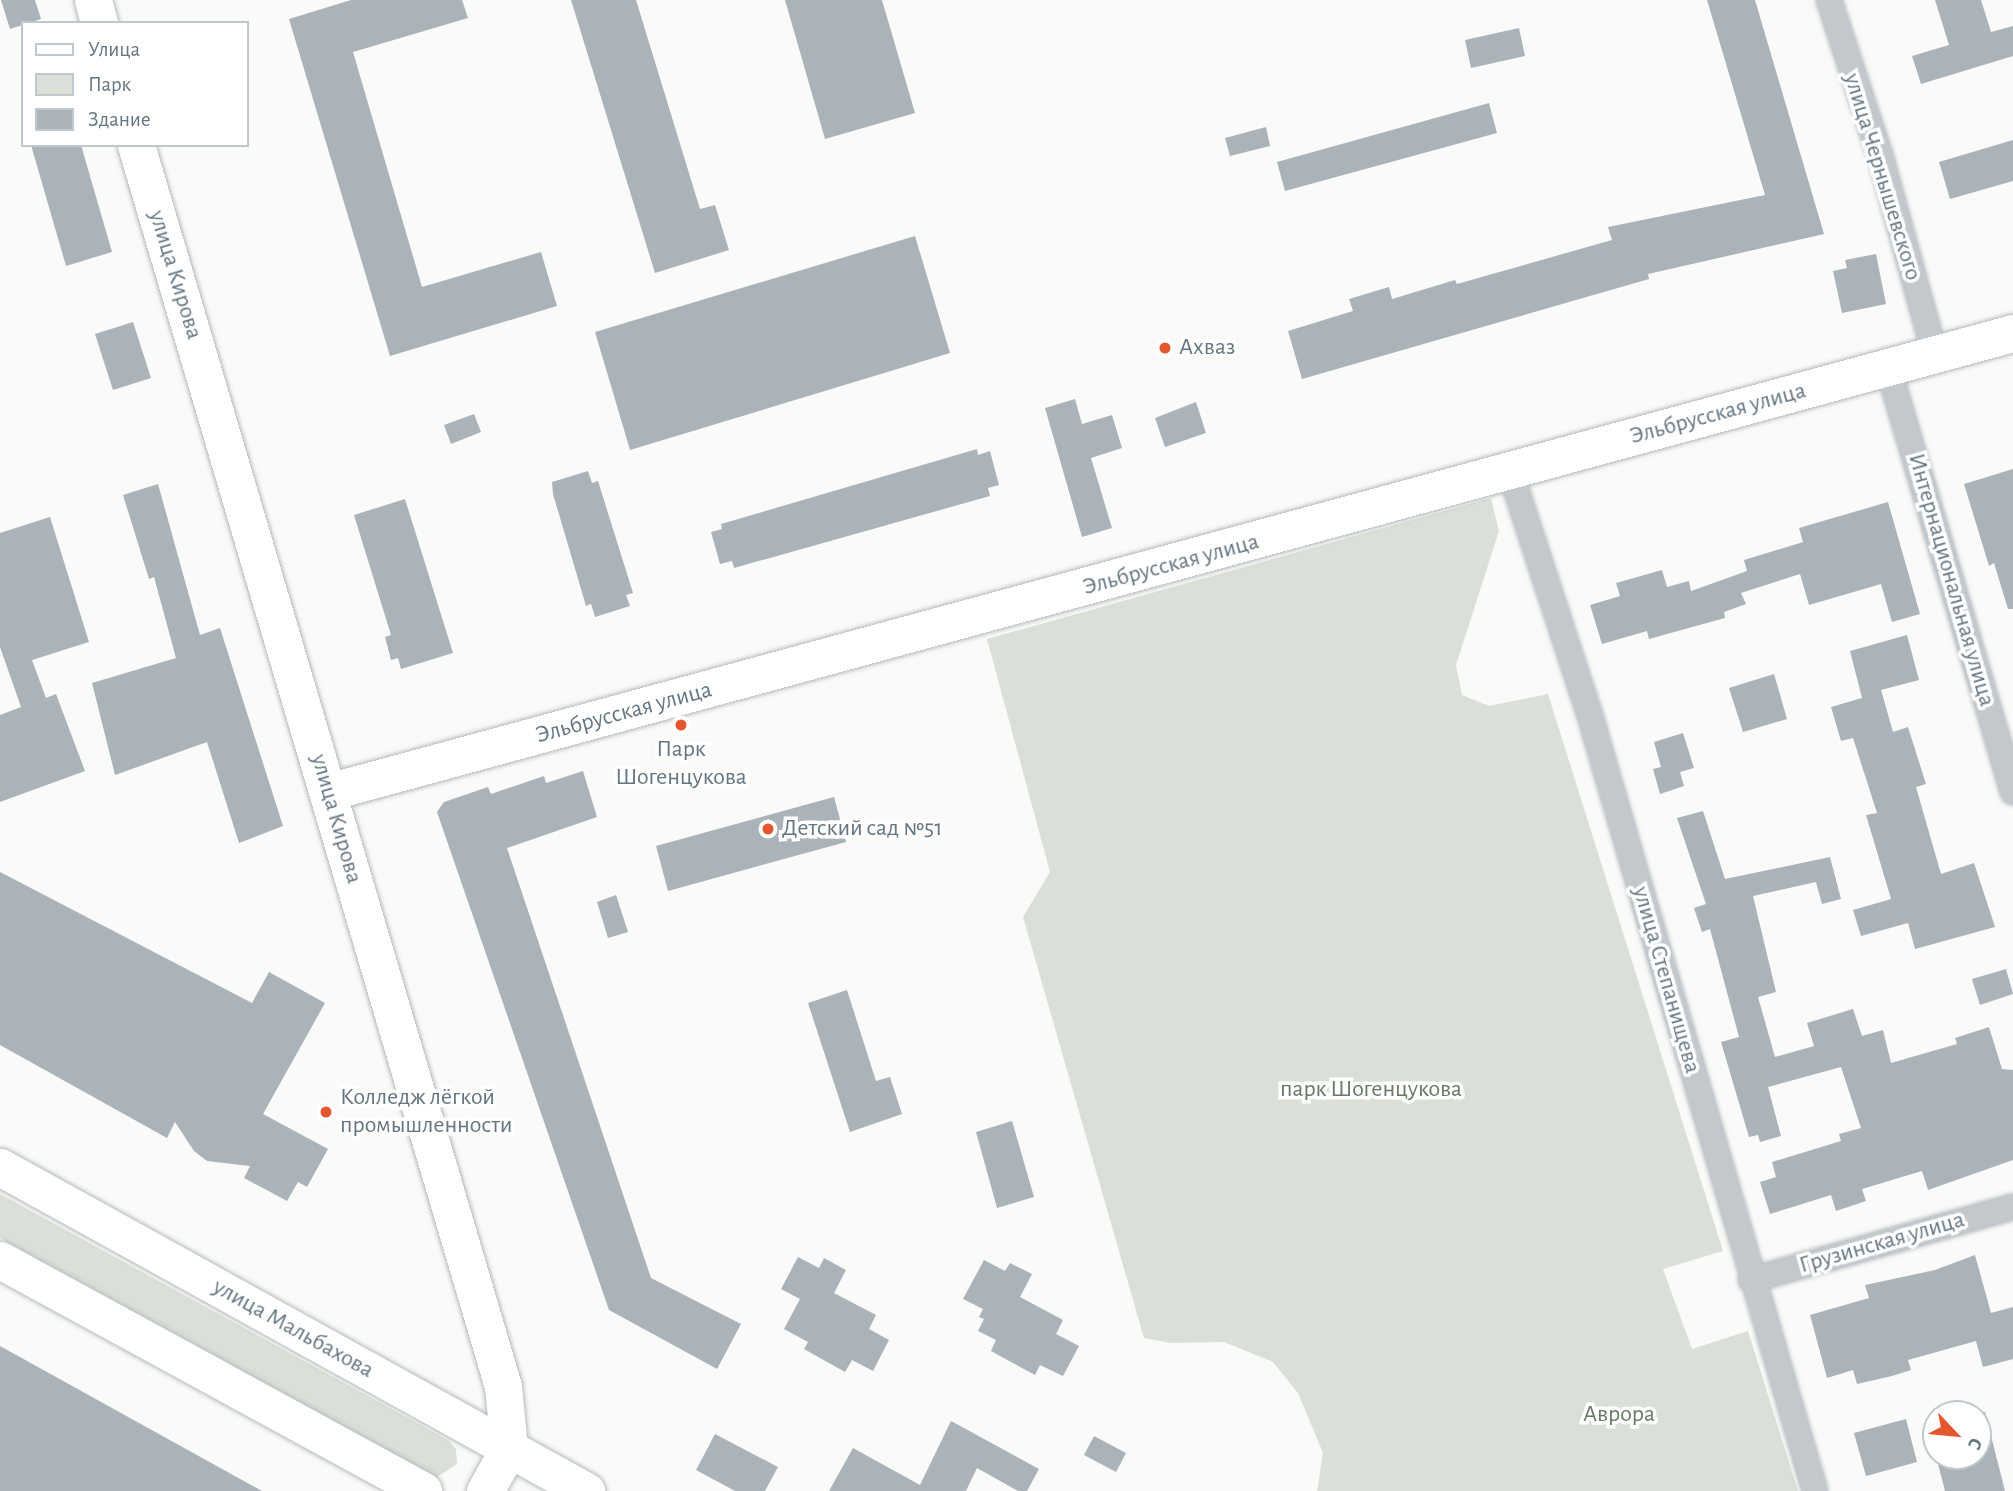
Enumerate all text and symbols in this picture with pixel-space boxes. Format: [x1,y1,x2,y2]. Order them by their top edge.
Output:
legend [21,21,248,147]
text: Улица [88,39,140,60]
street label: улица Чернышевского [1837,70,1927,284]
text: Парк [88,74,131,95]
text: Здание [88,109,151,130]
street label: улица Кирова [142,207,208,343]
place label: Ахваз [1179,334,1235,362]
marker: Ахваз [1157,340,1173,356]
street label: Эльбрусская улица [1627,377,1809,451]
street label: Интернациональная улица [1901,450,2001,710]
street label: Эльбрусская улица [1080,528,1262,602]
street label: Эльбрусская улица [533,676,715,750]
marker: Парк Шогенцукова [673,717,689,733]
place label: Парк Шогенцукова [615,736,747,792]
street label: улица Кирова [304,751,368,887]
place label: Детский сад №51 [782,815,942,843]
marker: Детский сад №51 [760,821,776,837]
street label: улица Степанищева [1626,883,1706,1077]
park label: парк Шогенцукова [1280,1076,1462,1104]
place label: Колледж лёгкой промышленности [340,1084,513,1140]
marker: Колледж лёгкой промышленности [318,1104,334,1120]
street label: Грузинская улица [1796,1206,1968,1280]
street label: улица Мальбахова [208,1273,378,1385]
north arrow [1922,1400,1992,1470]
park label: Аврора [1583,1401,1655,1429]
text: С [1964,1435,1985,1452]

